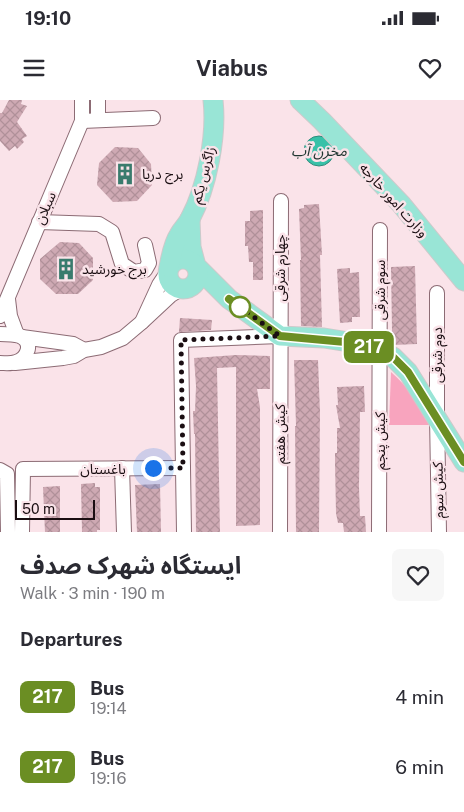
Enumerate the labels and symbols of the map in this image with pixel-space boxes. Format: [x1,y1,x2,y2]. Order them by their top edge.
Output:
water label: مخزن آب [291,142,347,160]
street label: زاگرس یکم [188,145,221,206]
street label: وزارت امور خارجه [356,159,432,241]
building icon: برج دریا [112,161,138,187]
place label: برج دریا [142,166,184,185]
street label: سبلان [31,189,60,227]
street label: چهارم شرقی [272,235,291,301]
building icon: برج خورشید [53,256,79,282]
street label: سوم شرقی [372,260,391,320]
place label: برج خورشید [82,261,147,280]
unlabelled marker [229,296,251,318]
street label: دوم شرقی [429,327,448,383]
line badge: 217 [340,331,398,363]
street label: کیش هفتم [272,404,291,464]
street label: کیش پنجم [372,412,391,470]
your location [141,456,166,481]
street label: باغستان [80,461,126,478]
street label: کیش سوم [430,461,449,518]
scale bar [15,497,95,520]

